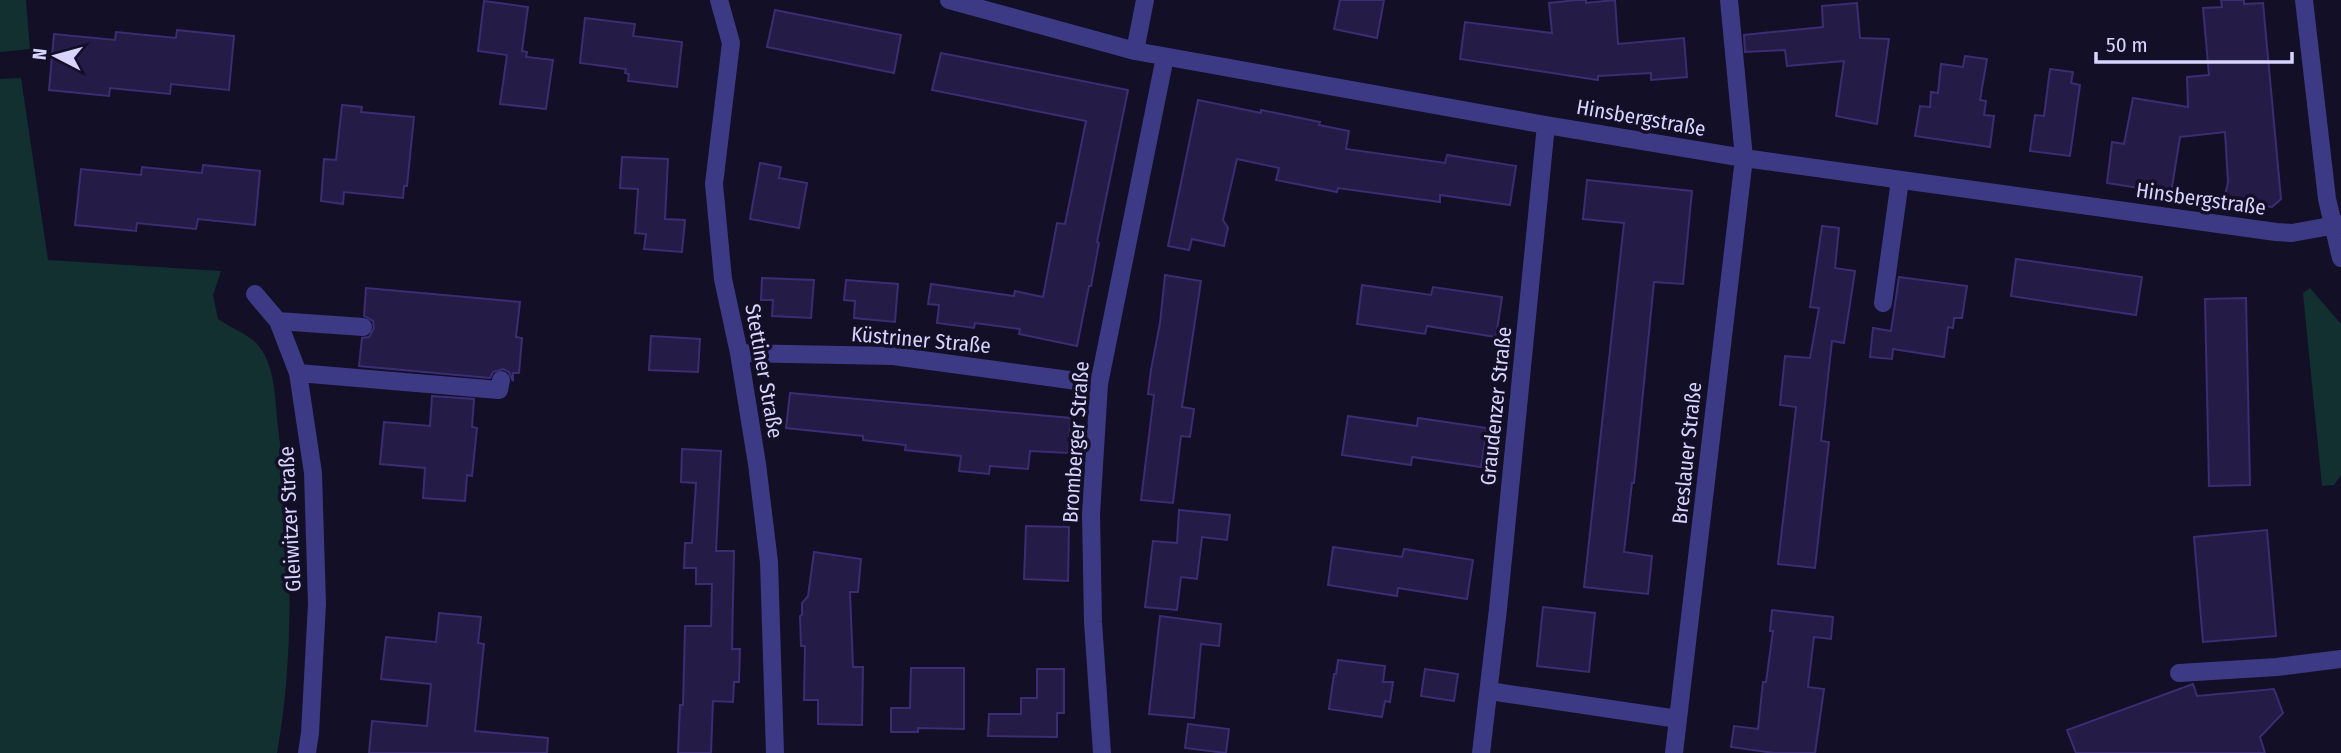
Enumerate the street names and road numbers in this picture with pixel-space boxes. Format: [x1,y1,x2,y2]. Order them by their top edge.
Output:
street label: Hinsbergstraße [1574,94,1708,142]
street label: Hinsbergstraße [2134,177,2268,221]
street label: Stettiner Straße [739,302,789,440]
street label: Küstriner Straße [850,321,992,359]
street label: Graudenzer Straße [1475,325,1517,487]
street label: Bromberger Straße [1057,360,1095,524]
street label: Breslauer Straße [1667,381,1707,525]
street label: Gleiwitzer Straße [273,446,307,592]

